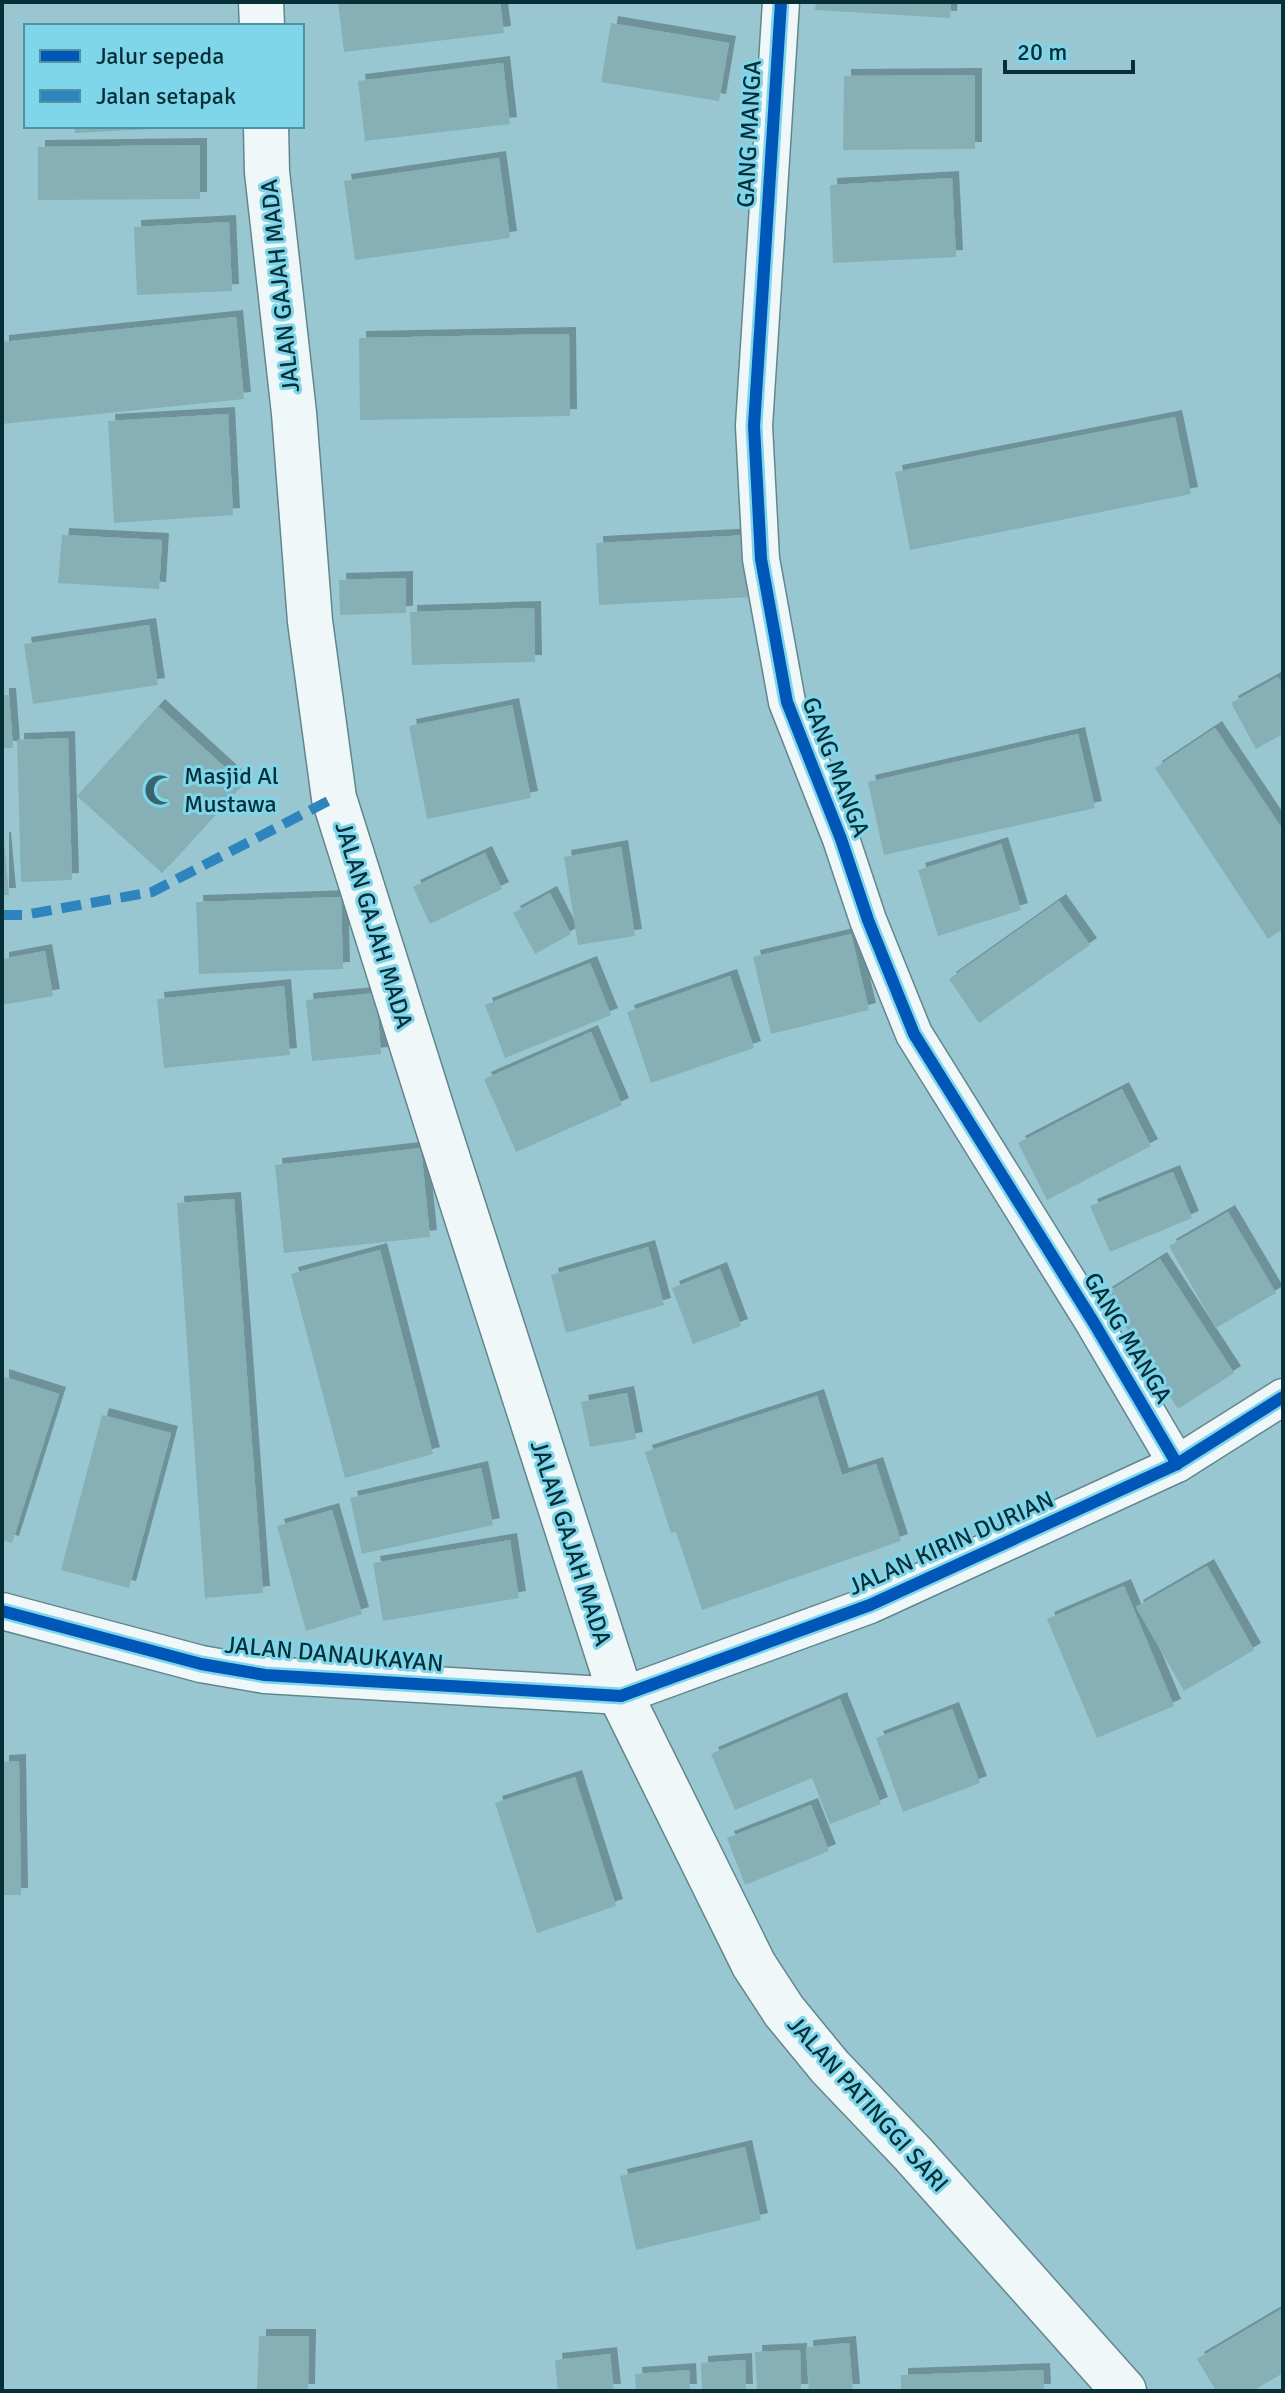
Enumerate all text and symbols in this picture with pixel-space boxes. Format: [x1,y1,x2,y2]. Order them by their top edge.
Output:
legend [24,24,304,128]
scale bar [1005,24,1133,74]
text: 20 m [1017,37,1067,67]
text: Jalur sepeda [96,41,224,71]
street label: GANG MANGA [730,59,768,208]
text: Jalan setapak [96,81,236,111]
street label: JALAN GAJAH MADA [254,177,306,394]
street label: GANG MANGA [796,693,877,842]
place label: Masjid Al Mustawa [184,761,279,819]
mosque icon: Masjid Al Mustawa [143,773,177,807]
street label: JALAN GAJAH MADA [328,818,420,1032]
street label: GANG MANGA [1077,1267,1179,1409]
street label: JALAN GAJAH MADA [524,1436,619,1650]
street label: JALAN KIRIN DURIAN [844,1484,1058,1602]
street label: JALAN DANAUKAYAN [223,1629,445,1679]
street label: JALAN PATINGGI SARI [781,2010,955,2198]

